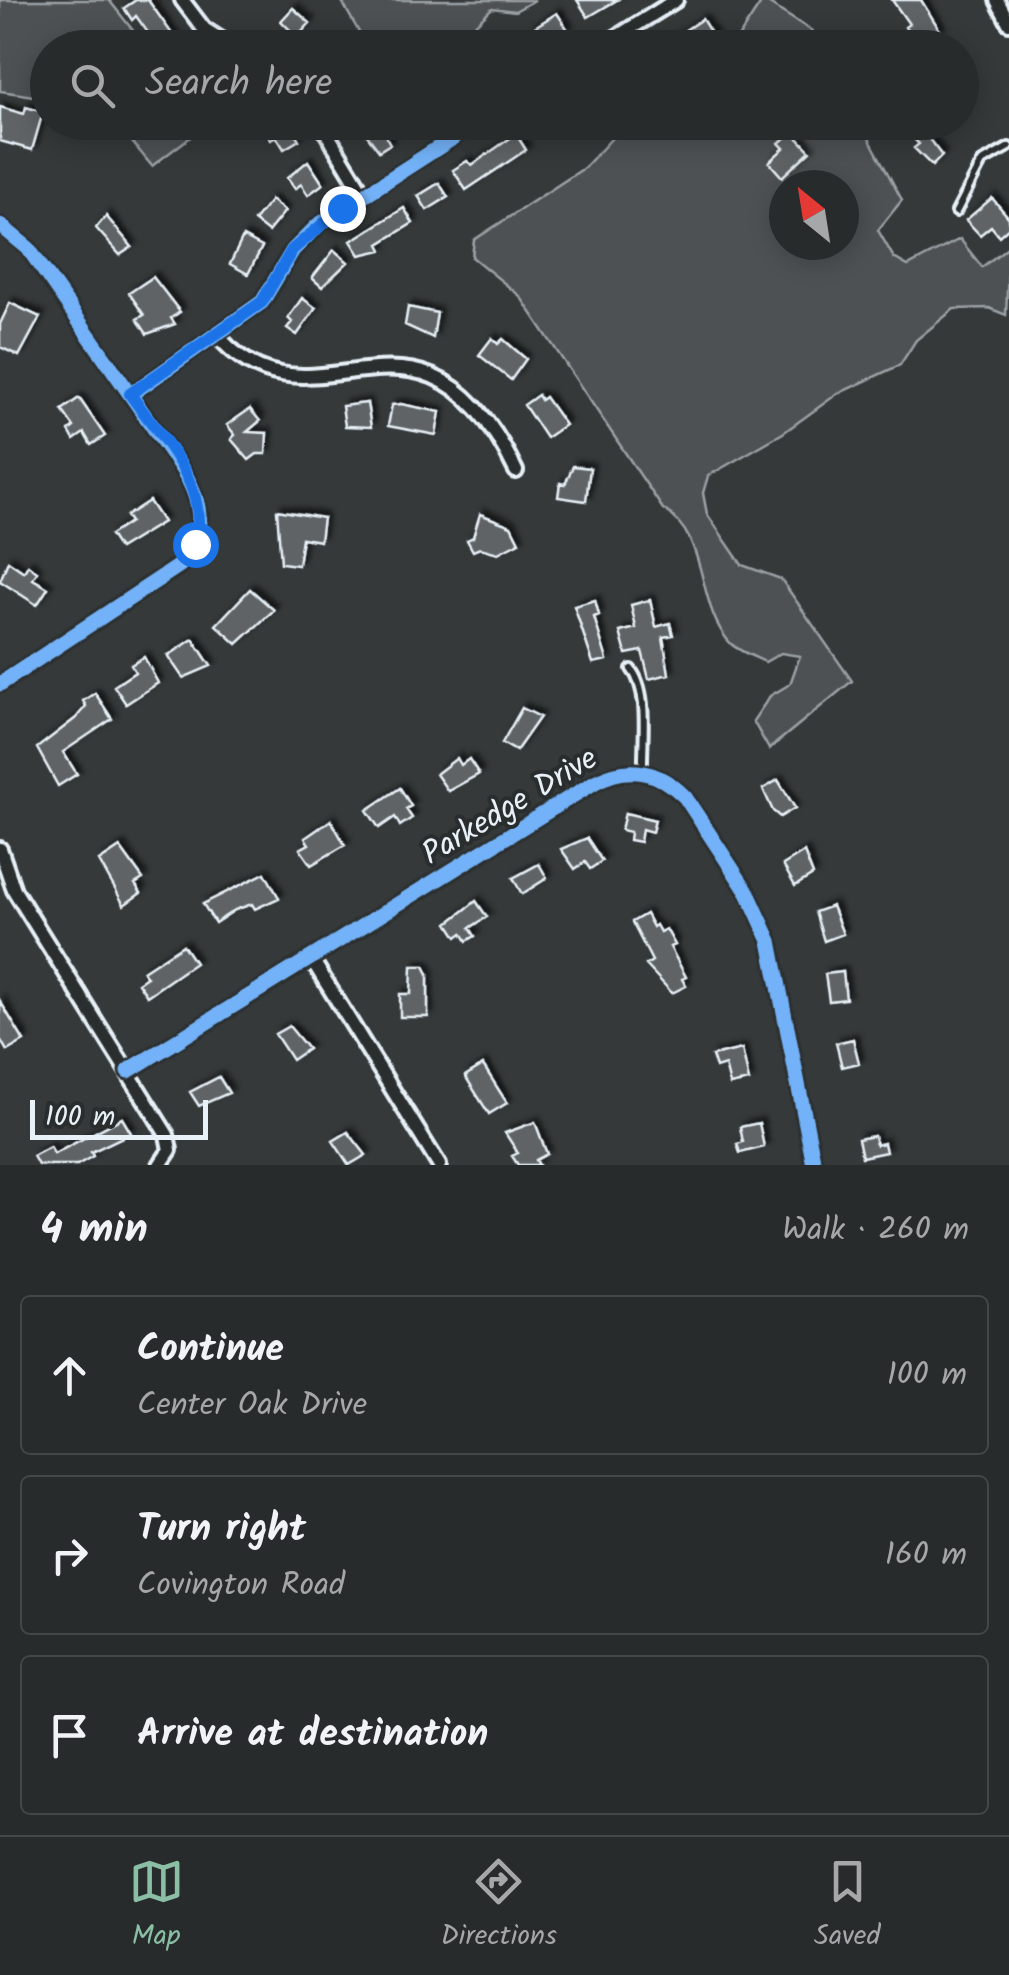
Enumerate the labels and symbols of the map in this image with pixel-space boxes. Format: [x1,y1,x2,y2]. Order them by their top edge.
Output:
north arrow [769,170,859,260]
route end [320,186,366,232]
route start [173,522,219,568]
street label: Parkedge Drive [412,734,608,880]
scale bar [30,1095,208,1140]

